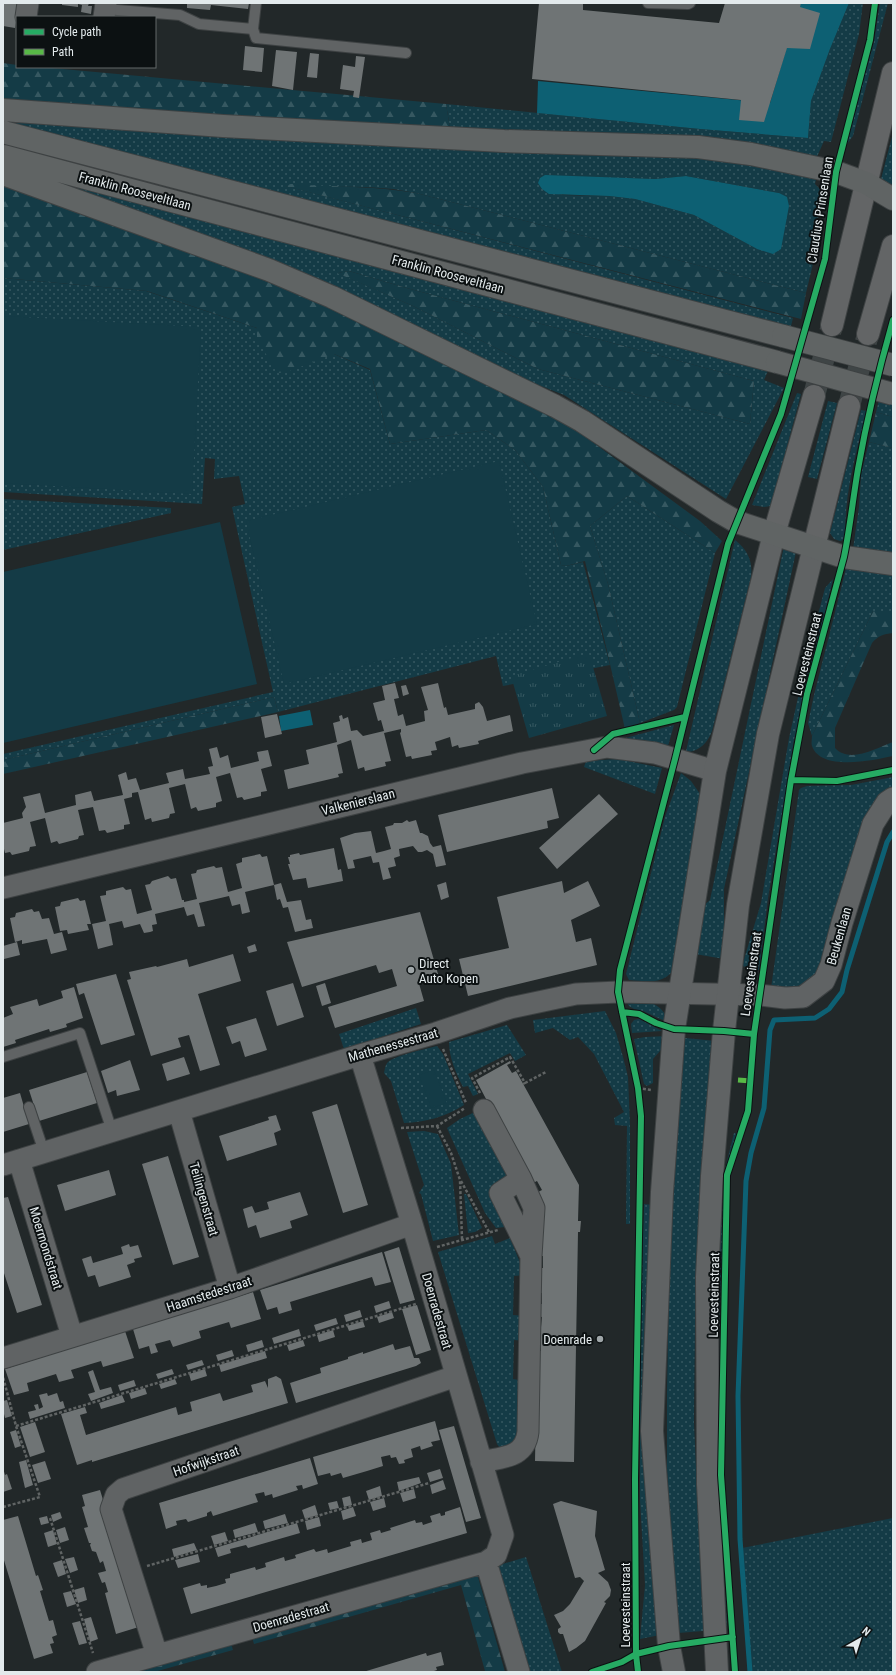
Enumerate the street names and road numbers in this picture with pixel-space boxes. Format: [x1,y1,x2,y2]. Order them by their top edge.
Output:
street label: Claudius Prinsenlaan [804,155,836,265]
street label: Franklin Rooseveltlaan [77,169,193,213]
street label: Franklin Rooseveltlaan [390,252,506,296]
street label: Loevesteinstraat [789,611,825,697]
street label: Valkenierslaan [320,786,396,818]
street label: Beukenlaan [824,905,854,967]
street label: Loevesteinstraat [738,931,764,1017]
street label: Mathenessestraat [347,1025,440,1065]
street label: Teilingenstraat [186,1160,222,1238]
street label: Moermondstraat [26,1205,66,1291]
street label: Loevesteinstraat [706,1252,722,1338]
street label: Doenradestraat [419,1271,455,1351]
street label: Haamstedestraat [165,1273,254,1315]
street label: Hofwijkstraat [171,1443,241,1479]
street label: Loevesteinstraat [618,1562,633,1648]
street label: Doenradestraat [251,1599,331,1635]

